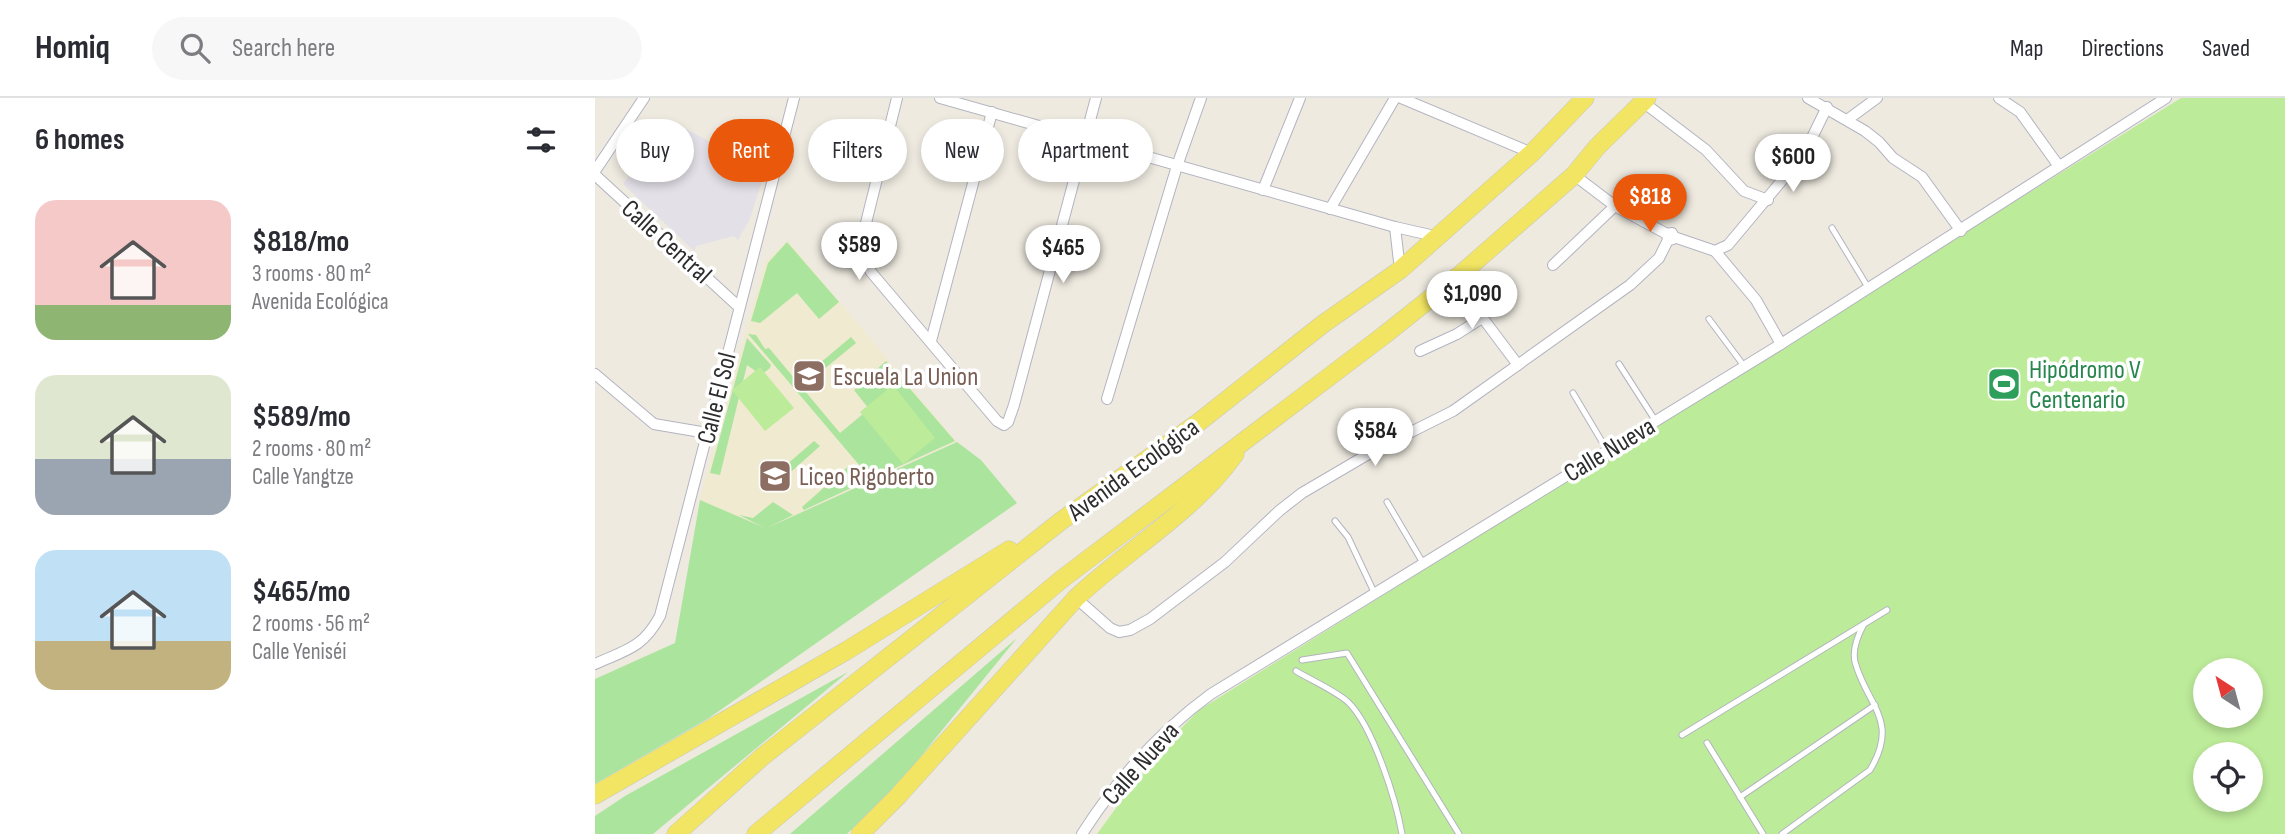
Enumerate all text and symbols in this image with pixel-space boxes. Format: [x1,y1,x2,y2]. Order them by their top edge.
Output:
search box [152,17,642,80]
text: Homiq [35,28,110,68]
icon: search [176,29,214,67]
text: Search here [232,33,335,64]
text: Map [2010,34,2043,63]
text: Directions [2081,34,2164,63]
text: Saved [2202,34,2250,63]
chip: Buy [616,119,694,182]
chip: Rent [708,119,794,182]
chip: Filters [808,119,907,182]
chip: New [921,119,1004,182]
chip: Apartment [1018,119,1153,182]
icon: filters [522,121,560,159]
text: 6 homes [35,122,124,158]
pin: $600 [1752,134,1834,194]
text: $600 [1771,143,1815,171]
pin: $818 [1609,174,1691,234]
text: $818 [1629,183,1671,211]
street label: Calle Central [615,194,717,291]
pin: $589 [818,222,900,282]
text: $818/mo [252,224,349,260]
pin: $465 [1022,226,1104,285]
icon: home [91,228,175,312]
text: $589 [837,231,881,259]
text: $465 [1041,234,1085,262]
text: 3 rooms · 80 m² [252,260,371,288]
pin: $1,090 [1415,272,1529,331]
text: $1,090 [1442,280,1502,308]
text: Avenida Ecológica [252,288,389,316]
street label: Calle El Sol [691,350,744,447]
place label: Hipódromo V Centenario [2029,355,2141,416]
school or university icon: Escuela La Union [790,357,828,395]
place label: Escuela La Union [833,362,978,393]
sports icon: Hipódromo V Centenario [1985,365,2023,403]
text: $589/mo [252,399,351,435]
icon: home [91,403,175,487]
pin: $584 [1334,408,1416,468]
street label: Calle Nueva [1559,411,1661,489]
street label: Avenida Ecológica [1061,412,1206,529]
text: $584 [1353,417,1397,445]
text: 2 rooms · 80 m² [252,435,371,463]
school or university icon: Liceo Rigoberto [756,457,794,495]
place label: Liceo Rigoberto [799,462,935,493]
text: Calle Yangtze [252,463,354,491]
text: $465/mo [252,574,351,610]
icon: home [91,578,175,662]
text: 2 rooms · 56 m² [252,610,370,638]
text: Calle Yeniséi [252,638,347,666]
north arrow [2193,658,2263,728]
map controls [2193,658,2263,812]
street label: Calle Nueva [1096,716,1186,812]
button: locate [2193,742,2263,812]

